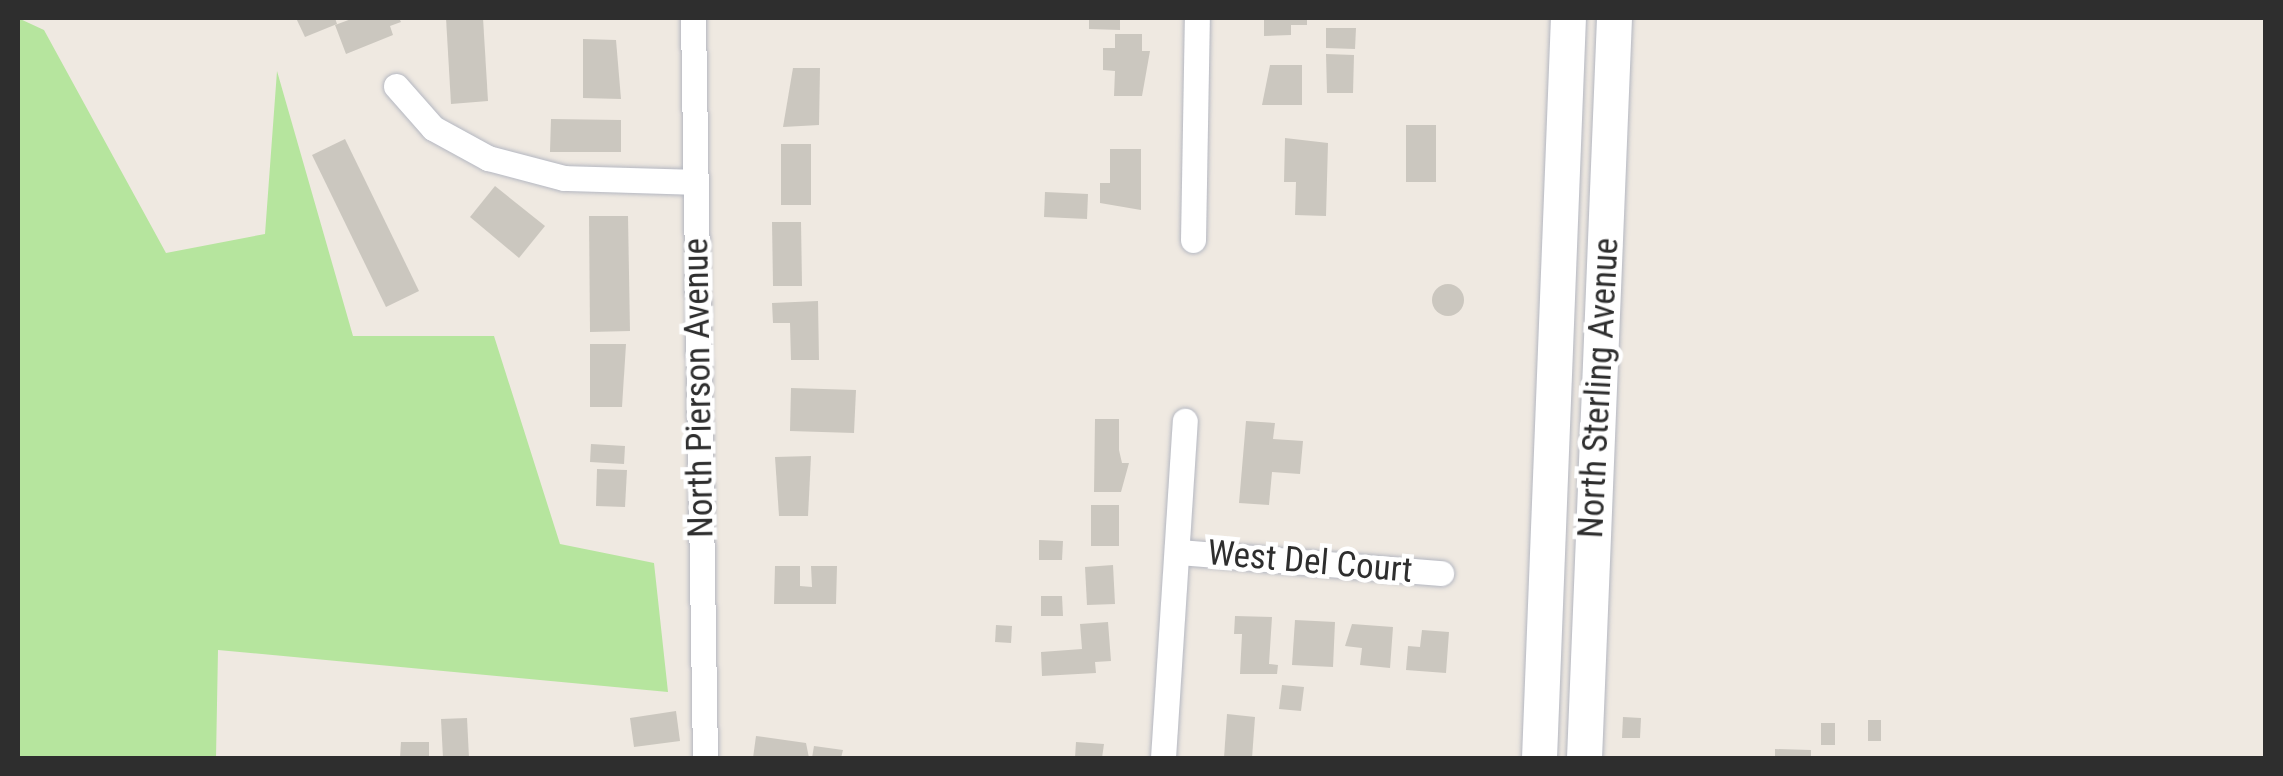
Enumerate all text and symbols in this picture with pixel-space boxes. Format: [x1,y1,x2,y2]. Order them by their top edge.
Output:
street label: North Sterling Avenue [1570,237,1628,539]
street label: North Pierson Avenue [675,238,723,538]
street label: West Del Court [1206,532,1414,592]

